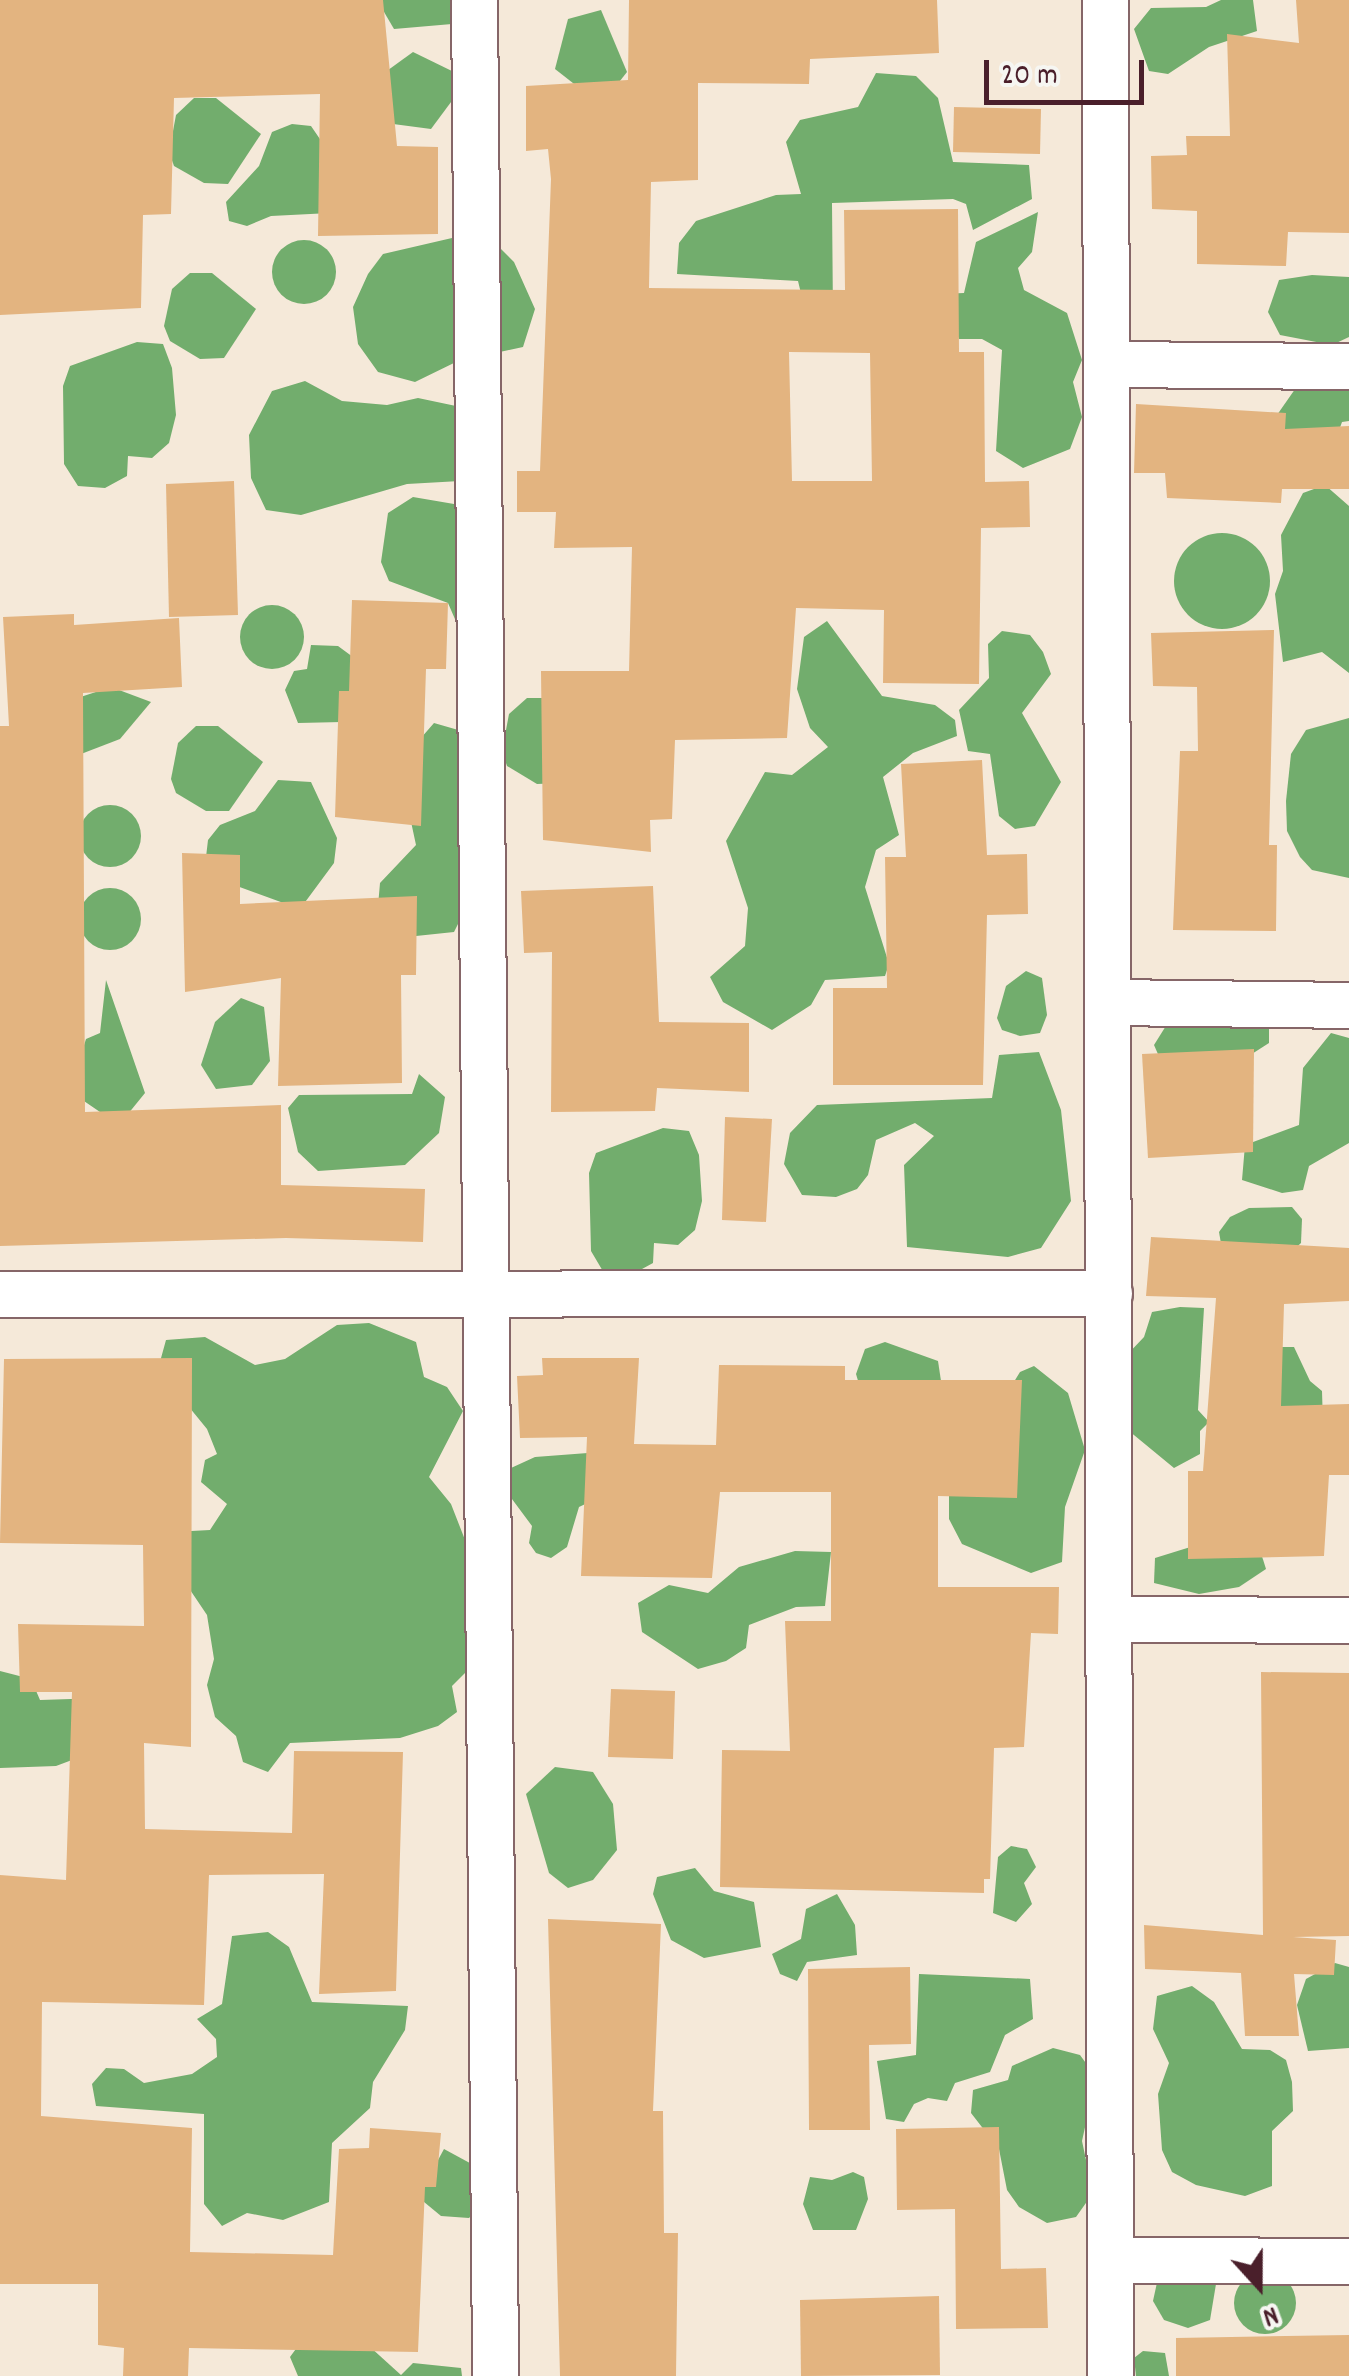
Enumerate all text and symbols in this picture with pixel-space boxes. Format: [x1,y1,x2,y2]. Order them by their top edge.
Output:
scale bar [989,40,1149,102]
text: 20 m [1001,56,1058,99]
north arrow [1209,2236,1309,2336]
text: N [1256,2293,1283,2335]

